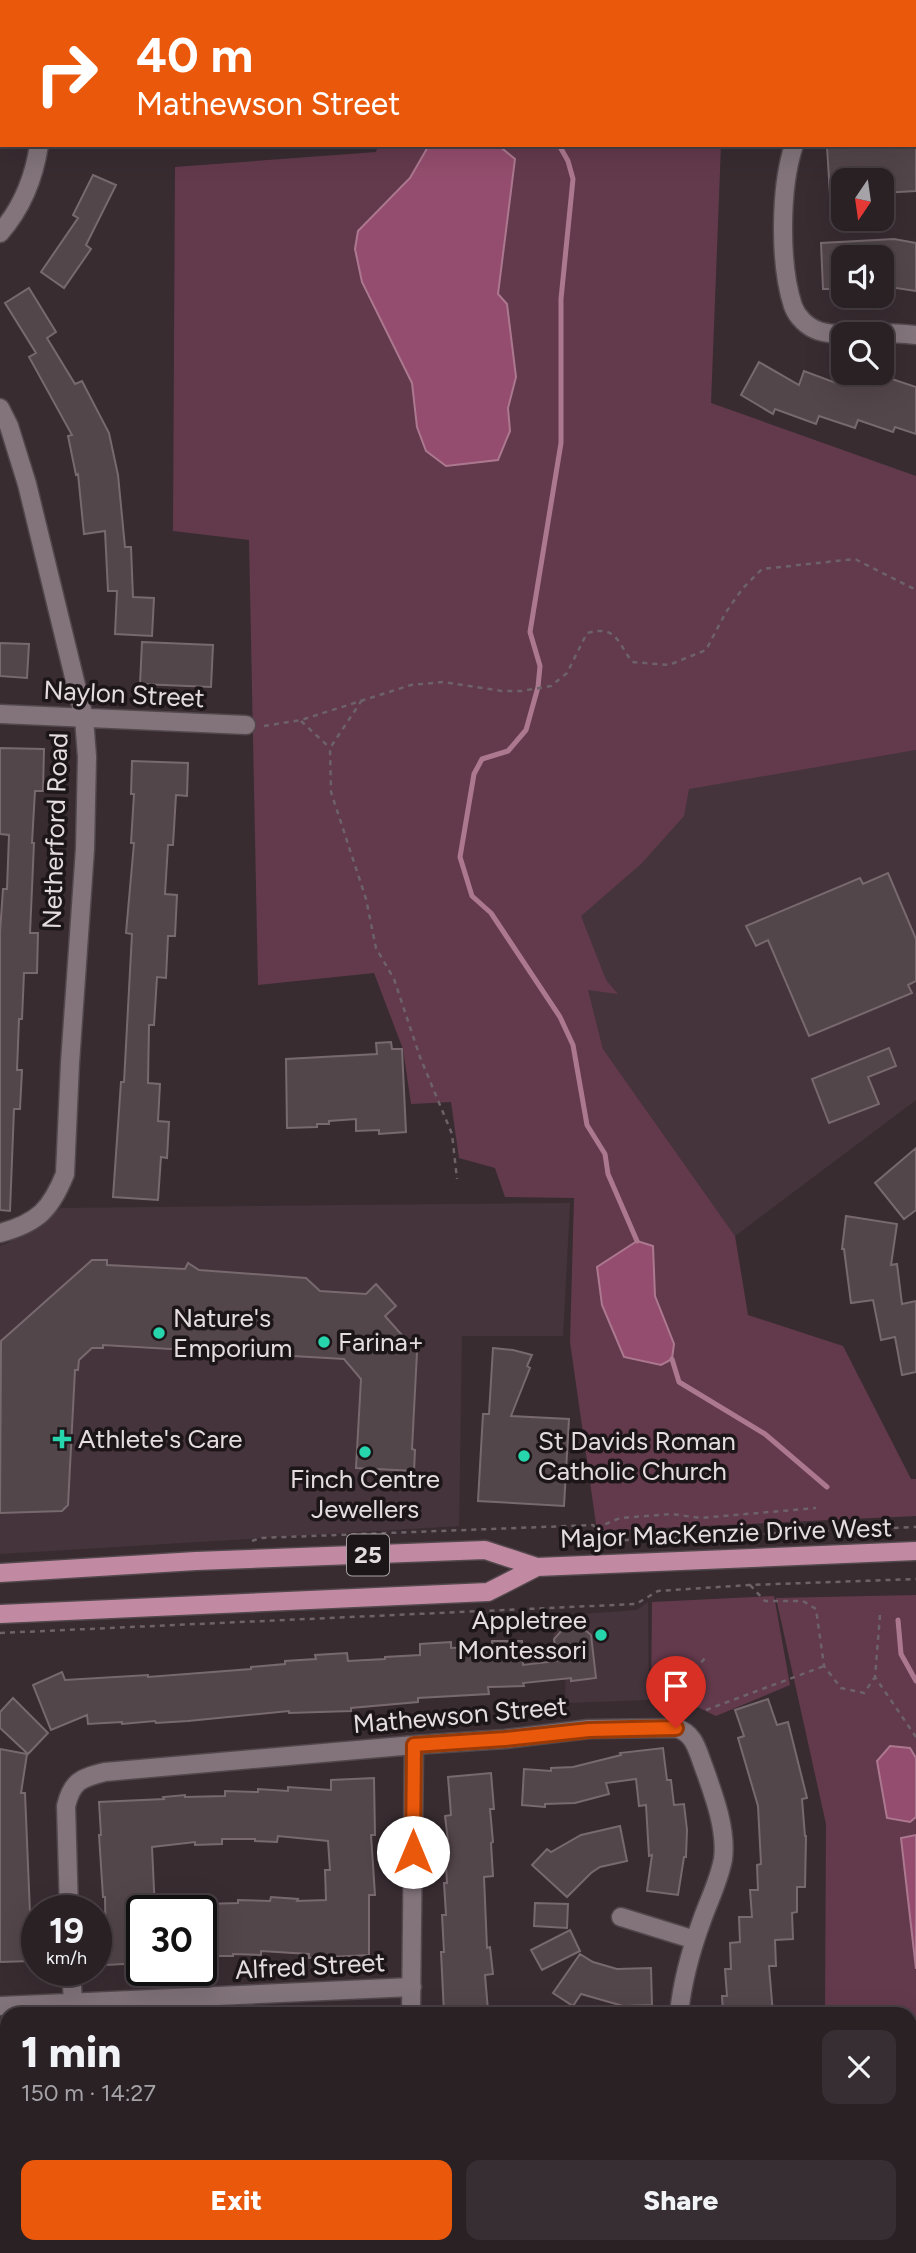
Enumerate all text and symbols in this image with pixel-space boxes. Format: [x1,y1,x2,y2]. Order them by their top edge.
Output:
text: 40 m [136,25,253,84]
icon: right [21,28,112,119]
text: Mathewson Street [136,85,400,123]
north arrow [831,168,894,231]
map controls [831,168,894,385]
button: sound [831,245,894,308]
button: search [831,322,894,385]
street label: Naylon Street [43,674,206,714]
street label: Netherford Road [36,732,74,930]
place label: Nature's Emporium [173,1302,292,1364]
marker: Nature's Emporium [151,1325,167,1341]
place label: Farina+ [338,1326,424,1358]
marker: Farina+ [316,1334,332,1350]
place label: Athlete's Care [78,1423,243,1455]
place label: St Davids Roman Catholic Church [538,1425,736,1487]
marker: Athlete's Care [52,1429,72,1449]
marker: Finch Centre Jewellers [357,1444,373,1460]
marker: St Davids Roman Catholic Church [516,1448,532,1464]
place label: Finch Centre Jewellers [290,1463,440,1525]
street label: Major MacKenzie Drive West [559,1511,893,1555]
road number: 25 [347,1534,389,1576]
place label: Appletree Montessori [457,1604,587,1666]
marker: Appletree Montessori [593,1627,609,1643]
pin [646,1656,706,1728]
icon: arrive [657,1667,695,1705]
street label: Mathewson Street [352,1690,569,1740]
position arrow [376,1815,450,1889]
speed limit sign: 30 [126,1895,217,1986]
text: 19 [49,1910,84,1952]
street label: Alfred Street [234,1946,386,1986]
text: km/h [46,1947,87,1969]
text: 1 min [21,2027,121,2078]
button: close [822,2030,896,2104]
text: 150 m · 14:27 [21,2079,156,2107]
button: Exit [21,2160,452,2240]
button: Share [466,2160,896,2240]

